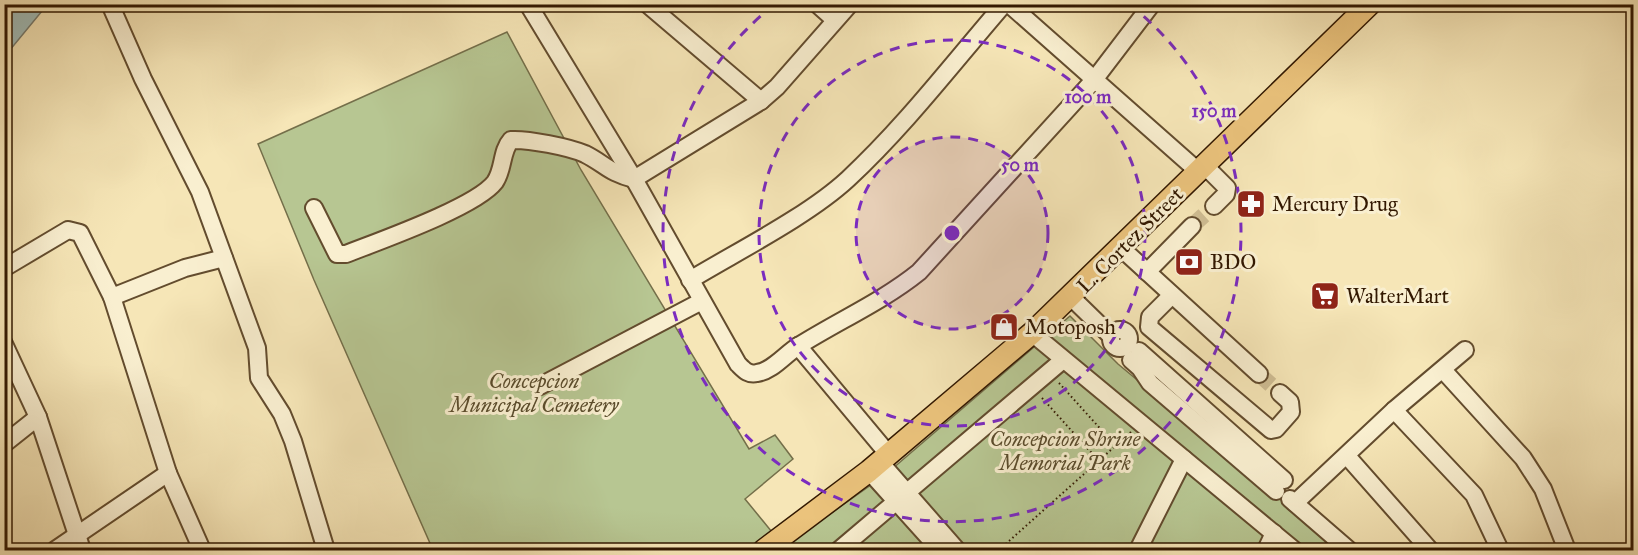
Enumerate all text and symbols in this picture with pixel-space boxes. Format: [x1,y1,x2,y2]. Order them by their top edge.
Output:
text: 100 m [1065,86,1112,108]
text: 150 m [1192,100,1237,122]
text: 50 m [1001,154,1040,176]
street label: L. Cortez Street [1071,181,1189,299]
pharmacy icon: Mercury Drug [1235,188,1267,220]
place label: Mercury Drug [1272,191,1398,217]
centre of rings [942,223,962,243]
bank icon: BDO [1173,246,1205,278]
place label: BDO [1210,249,1256,275]
supermarket icon: WalterMart [1309,280,1341,312]
place label: WalterMart [1346,283,1449,309]
shop icon: Motoposh [988,311,1020,343]
place label: Motoposh [1025,314,1116,340]
park label: Concepcion Municipal Cemetery [448,368,620,418]
park label: Concepcion Shrine Memorial Park [990,426,1141,476]

